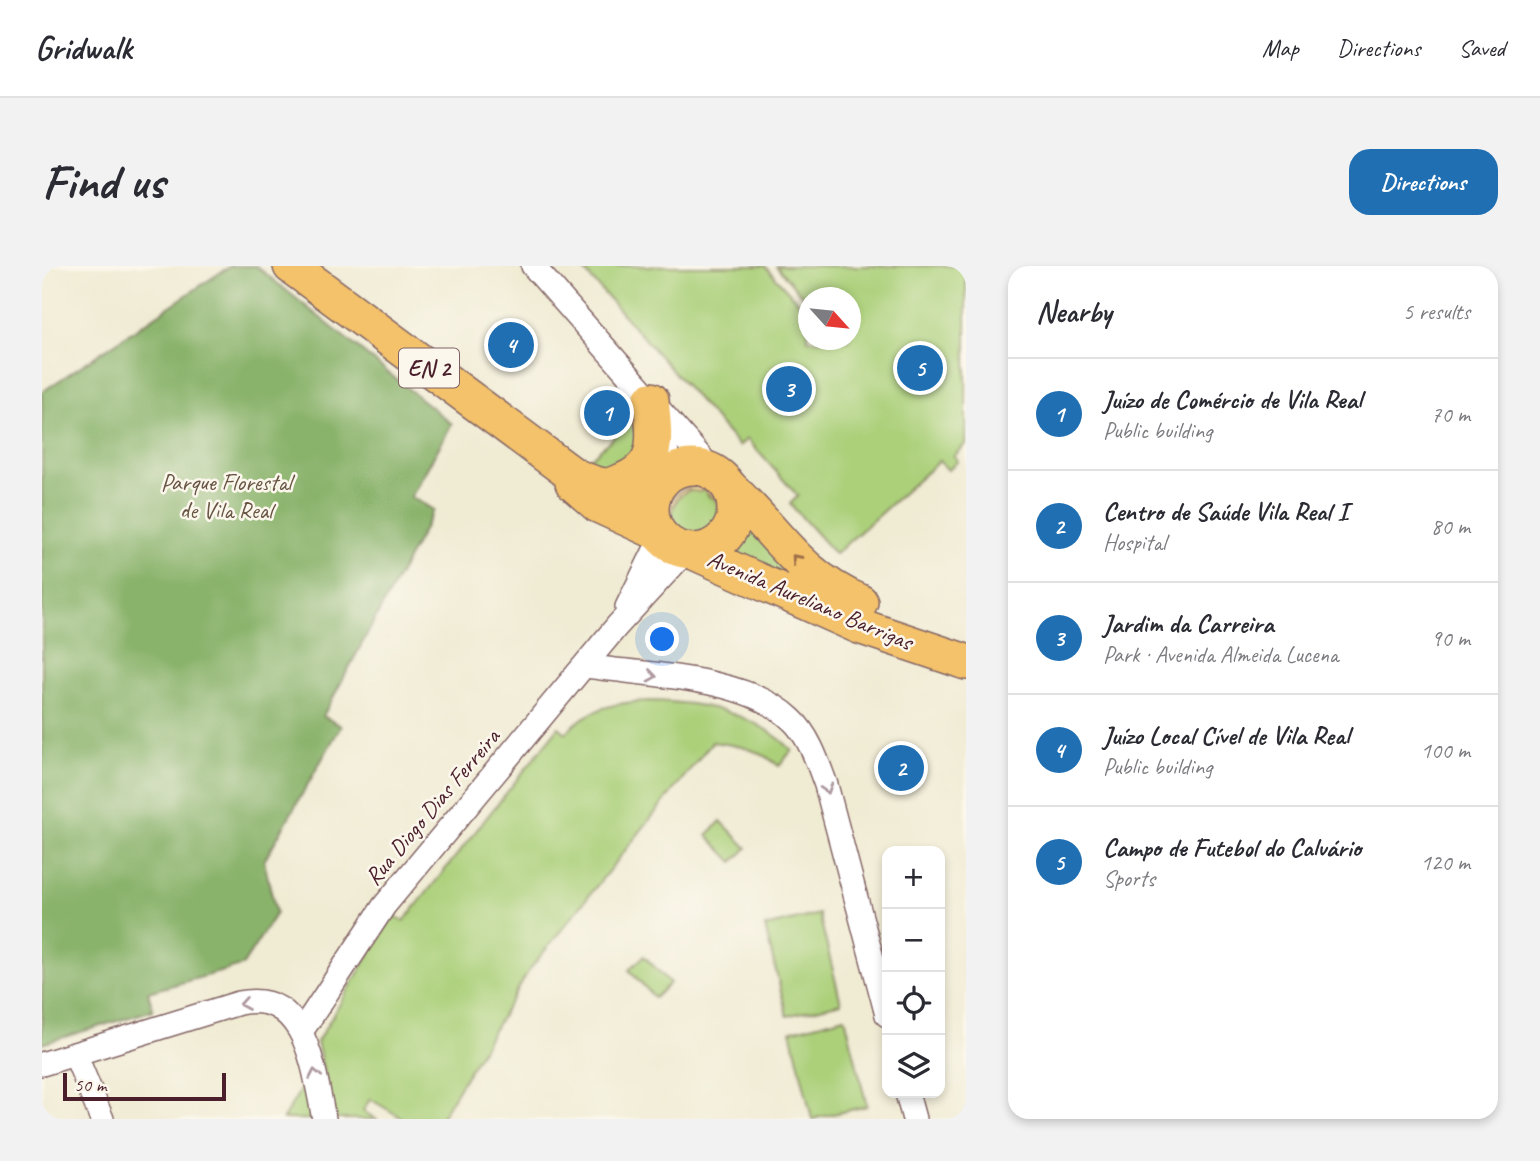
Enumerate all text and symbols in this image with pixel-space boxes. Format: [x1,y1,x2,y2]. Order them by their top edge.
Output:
text: Gridwalk [35,27,132,69]
text: Map [1262,33,1299,63]
text: Directions [1337,33,1420,63]
text: Saved [1458,33,1505,63]
button: Directions [1349,149,1498,215]
text: Find us [42,151,164,213]
north arrow [798,287,861,350]
text: Nearby [1036,293,1112,331]
text: 5 results [1403,297,1470,326]
pin: 4 [488,319,534,371]
pin: 5 [897,342,943,394]
road number: EN 2 [399,348,459,388]
pin: 3 [766,363,812,415]
text: Juízo de Comércio de Vila Real [1103,383,1362,416]
pin: 1 [584,387,630,439]
text: 1 [1054,400,1064,429]
text: 70 m [1431,400,1470,429]
text: Public building [1103,416,1212,445]
park label: Parque Florestal de Vila Real [161,467,295,525]
text: Centro de Saúde Vila Real I [1103,495,1348,528]
text: 2 [1054,512,1064,541]
text: 80 m [1431,512,1470,541]
text: Hospital [1103,528,1166,557]
street label: Avenida Aureliano Barrigas [703,543,920,658]
one-way arrow [791,554,804,567]
text: Jardim da Carreira [1103,607,1273,640]
your location [645,622,679,656]
text: 3 [1054,624,1064,653]
text: 90 m [1431,624,1470,653]
text: Park · Avenida Almeida Lucena [1103,640,1338,669]
one-way arrow [646,668,658,683]
text: Juízo Local Cível de Vila Real [1103,719,1349,752]
street label: Rua Diogo Dias Ferreira [358,722,507,891]
text: 4 [1054,736,1064,765]
text: 100 m [1421,736,1470,765]
pin: 2 [878,742,924,794]
text: Public building [1103,752,1212,781]
one-way arrow [819,783,833,795]
text: Campo de Futebol do Calvário [1103,831,1361,864]
map controls [882,846,945,1098]
button: + [882,846,945,909]
text: 5 [1054,848,1064,877]
text: 120 m [1421,848,1470,877]
text: Sports [1103,864,1155,893]
button: − [882,909,945,972]
button: locate [882,972,945,1035]
one-way arrow [238,996,250,1011]
button: layers [882,1035,945,1098]
one-way arrow [308,1068,323,1080]
scale bar [63,1070,226,1102]
text: 50 m [74,1073,106,1097]

